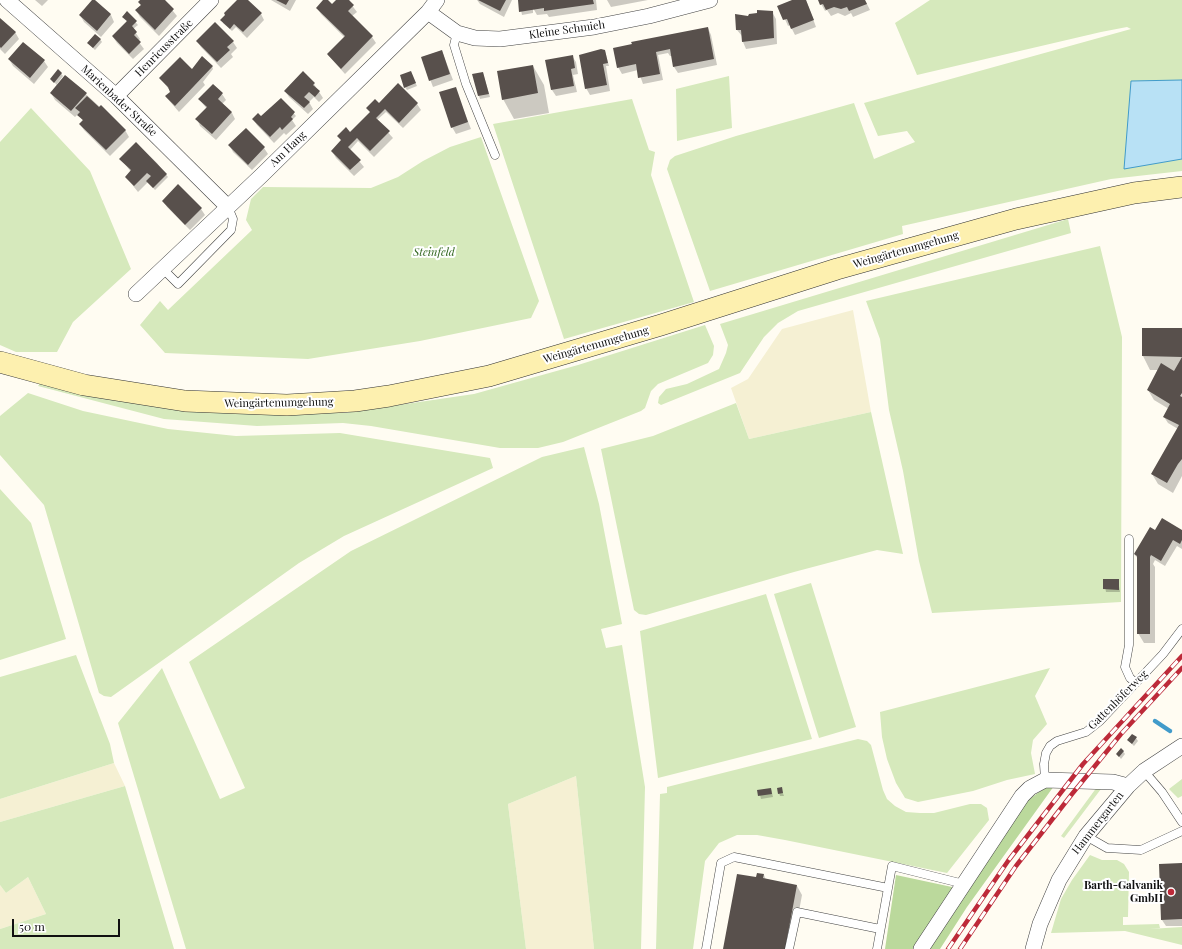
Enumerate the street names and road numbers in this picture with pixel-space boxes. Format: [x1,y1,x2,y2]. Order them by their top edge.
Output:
street label: Henricusstraße [132,16,196,80]
street label: Kleine Schmieh [528,18,606,42]
street label: Marienbader Straße [78,63,160,139]
street label: Am Hang [267,128,309,170]
street label: Weingärtenumgehung [852,229,960,271]
street label: Weingärtenumgehung [542,324,650,366]
street label: Weingärtenumgehung [224,395,334,411]
street label: Gattenhöferweg [1085,667,1151,733]
street label: Hammergarten [1069,789,1127,857]

